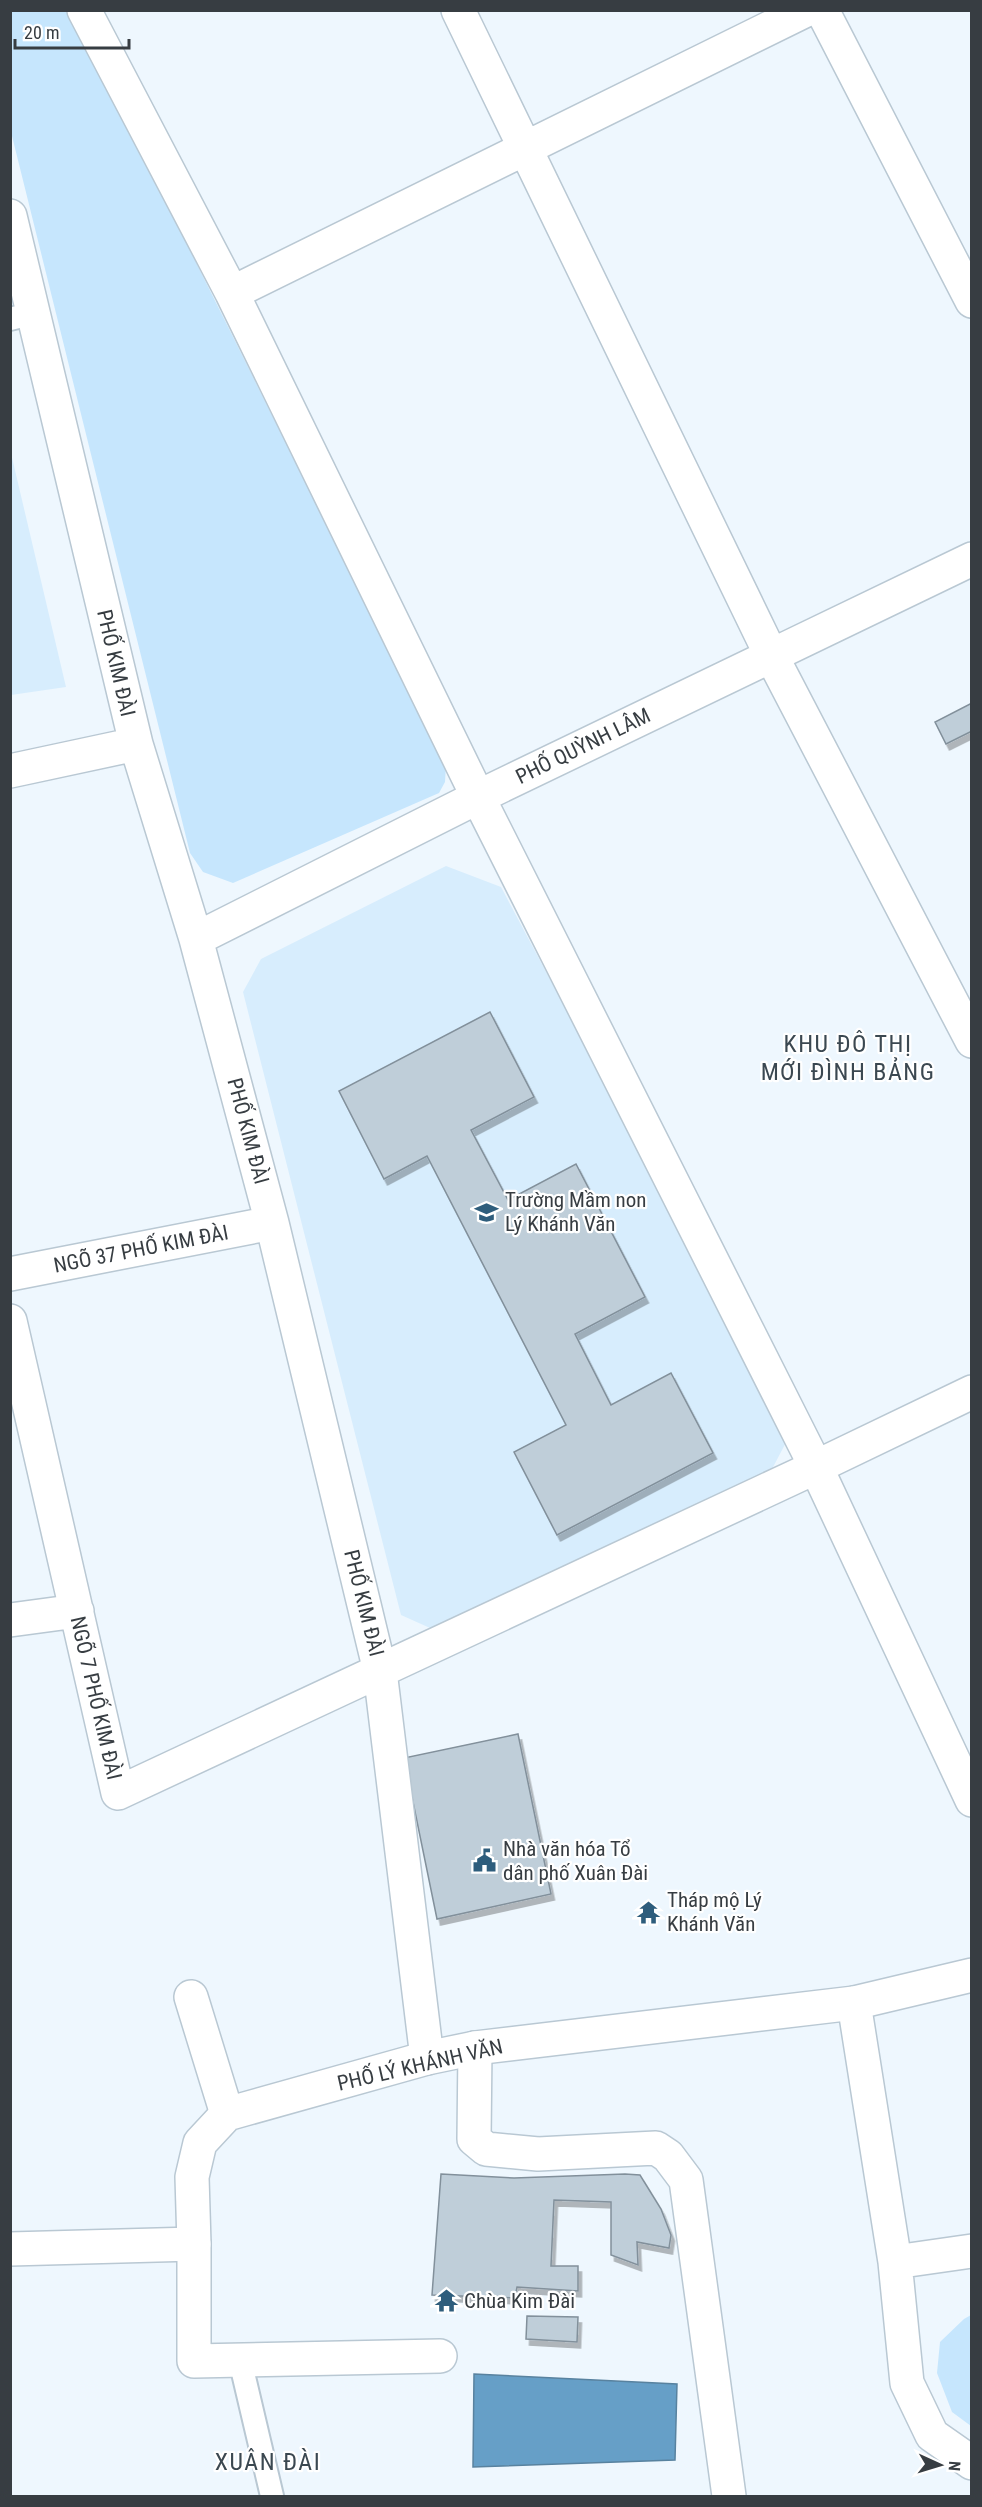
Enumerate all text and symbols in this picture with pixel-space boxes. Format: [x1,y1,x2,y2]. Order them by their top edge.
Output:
scale bar [15,12,129,50]
text: 20 m [24,22,59,43]
street label: PHỐ KIM ĐÀI [92,607,141,719]
street label: PHỐ QUỲNH LÂM [511,702,654,789]
district label: KHU ĐÔ THỊ MỚI ĐÌNH BẢNG [761,1030,935,1086]
street label: PHỐ KIM ĐÀI [222,1075,275,1187]
place label: Trường Mầm non Lý Khánh Văn [505,1188,646,1236]
school or university icon: Trường Mầm non Lý Khánh Văn [474,1199,500,1225]
street label: NGÕ 37 PHỐ KIM ĐÀI [51,1219,230,1278]
street label: PHỐ KIM ĐÀI [339,1547,390,1659]
street label: NGÕ 7 PHỐ KIM ĐÀI [66,1614,127,1782]
place label: Nhà văn hóa Tổ dân phố Xuân Đài [503,1837,648,1885]
public building icon: Nhà văn hóa Tổ dân phố Xuân Đài [472,1848,498,1874]
place label: Tháp mộ Lý Khánh Văn [667,1888,762,1936]
temple icon: Tháp mộ Lý Khánh Văn [636,1899,662,1925]
street label: PHỐ LÝ KHÁNH VĂN [335,2033,505,2096]
temple icon: Chùa Kim Đài [433,2288,459,2314]
place label: Chùa Kim Đài [464,2289,575,2313]
north arrow [910,2435,970,2495]
district label: XUÂN ĐÀI [215,2448,321,2476]
text: N [945,2460,964,2472]

